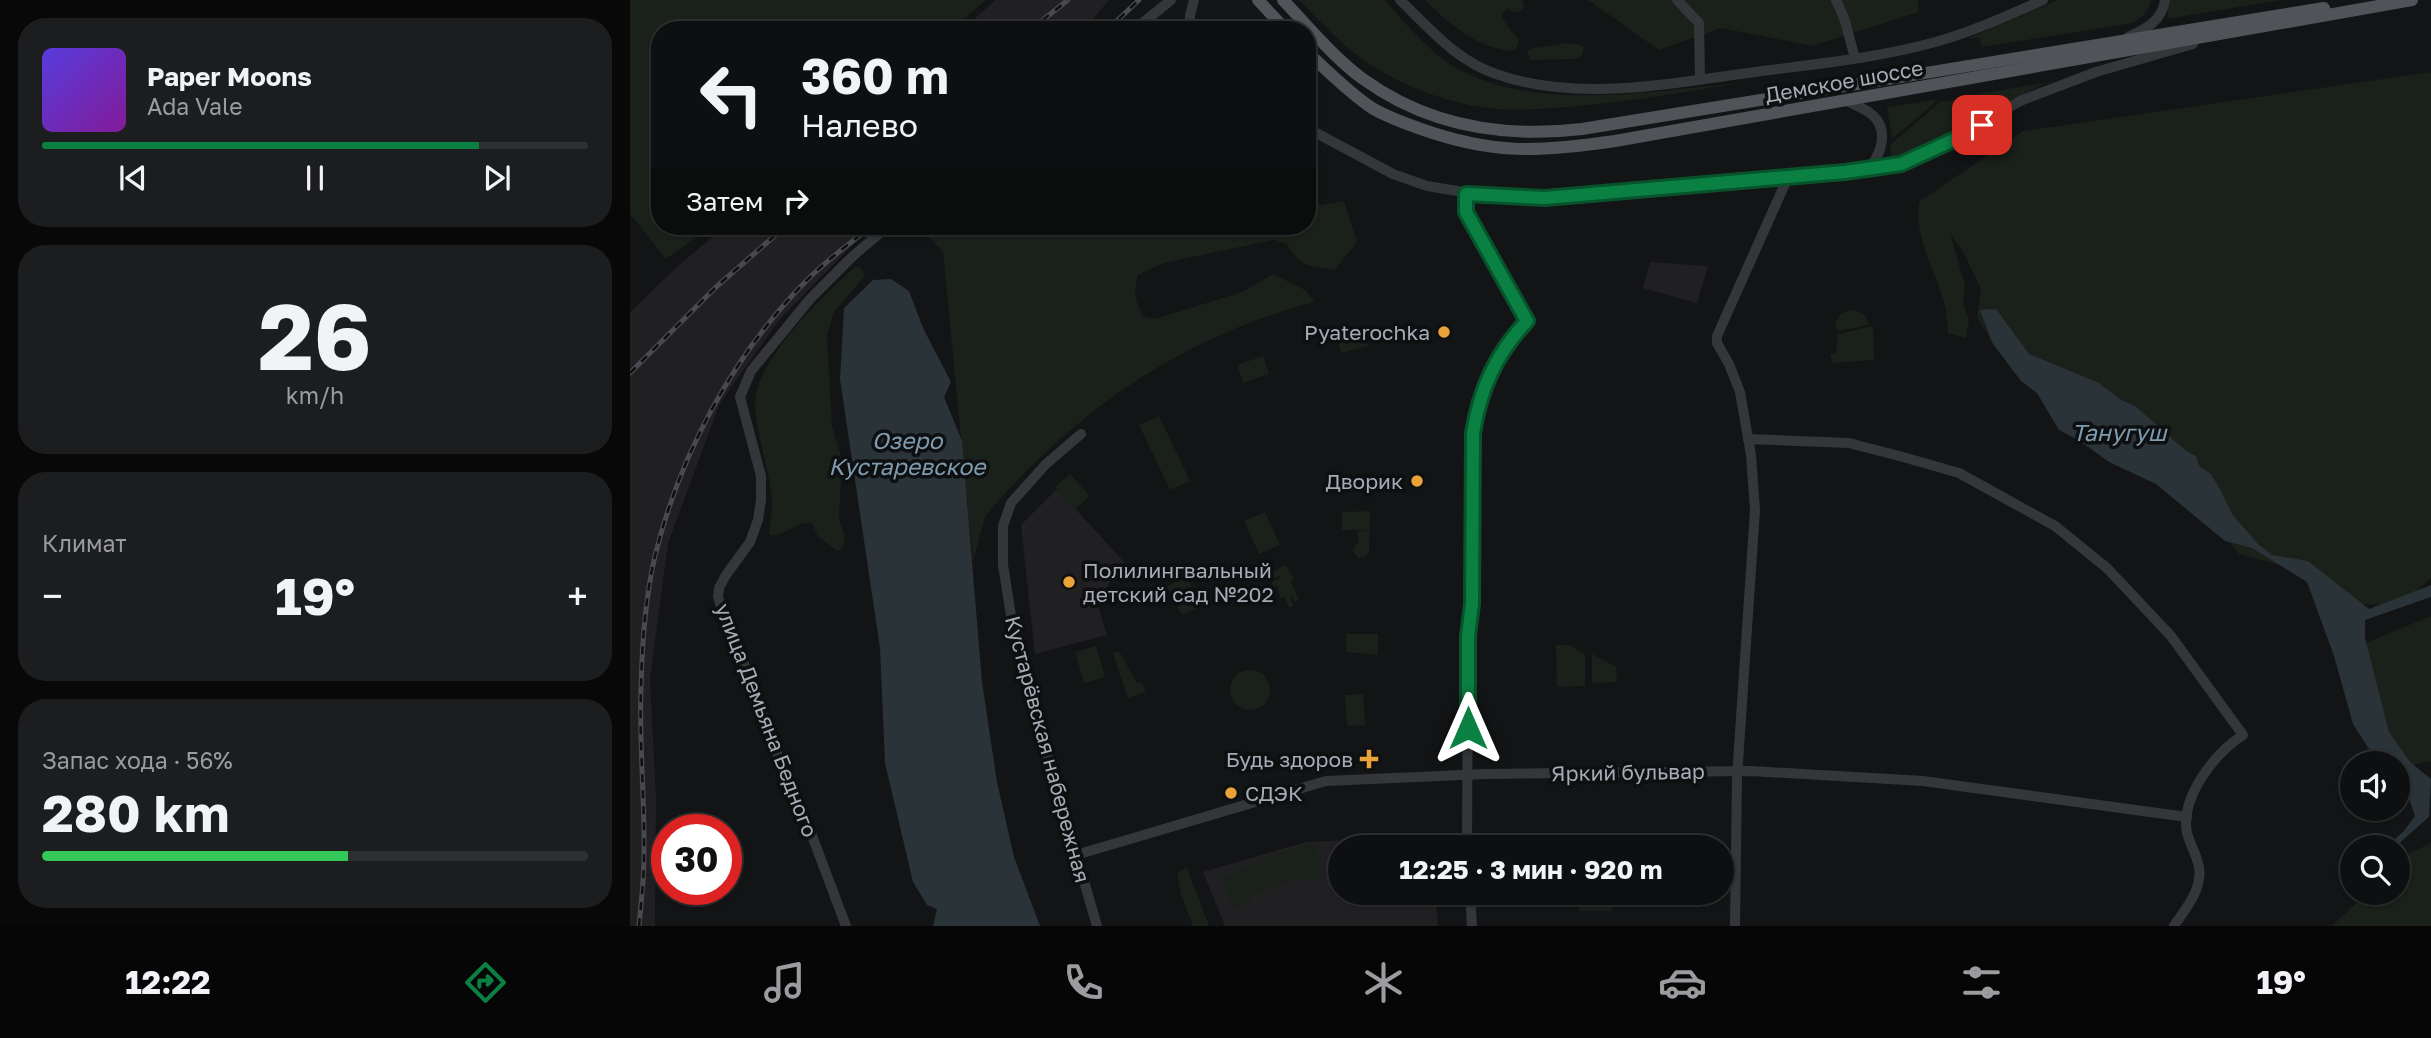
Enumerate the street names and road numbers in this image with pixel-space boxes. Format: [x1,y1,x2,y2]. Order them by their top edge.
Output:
street label: Демское шоссе [1763,54,1925,108]
street label: улица Демьяна Бедного [710,599,824,841]
street label: Кустарёвская набережная [1000,613,1096,885]
street label: Яркий бульвар [1551,758,1705,786]

